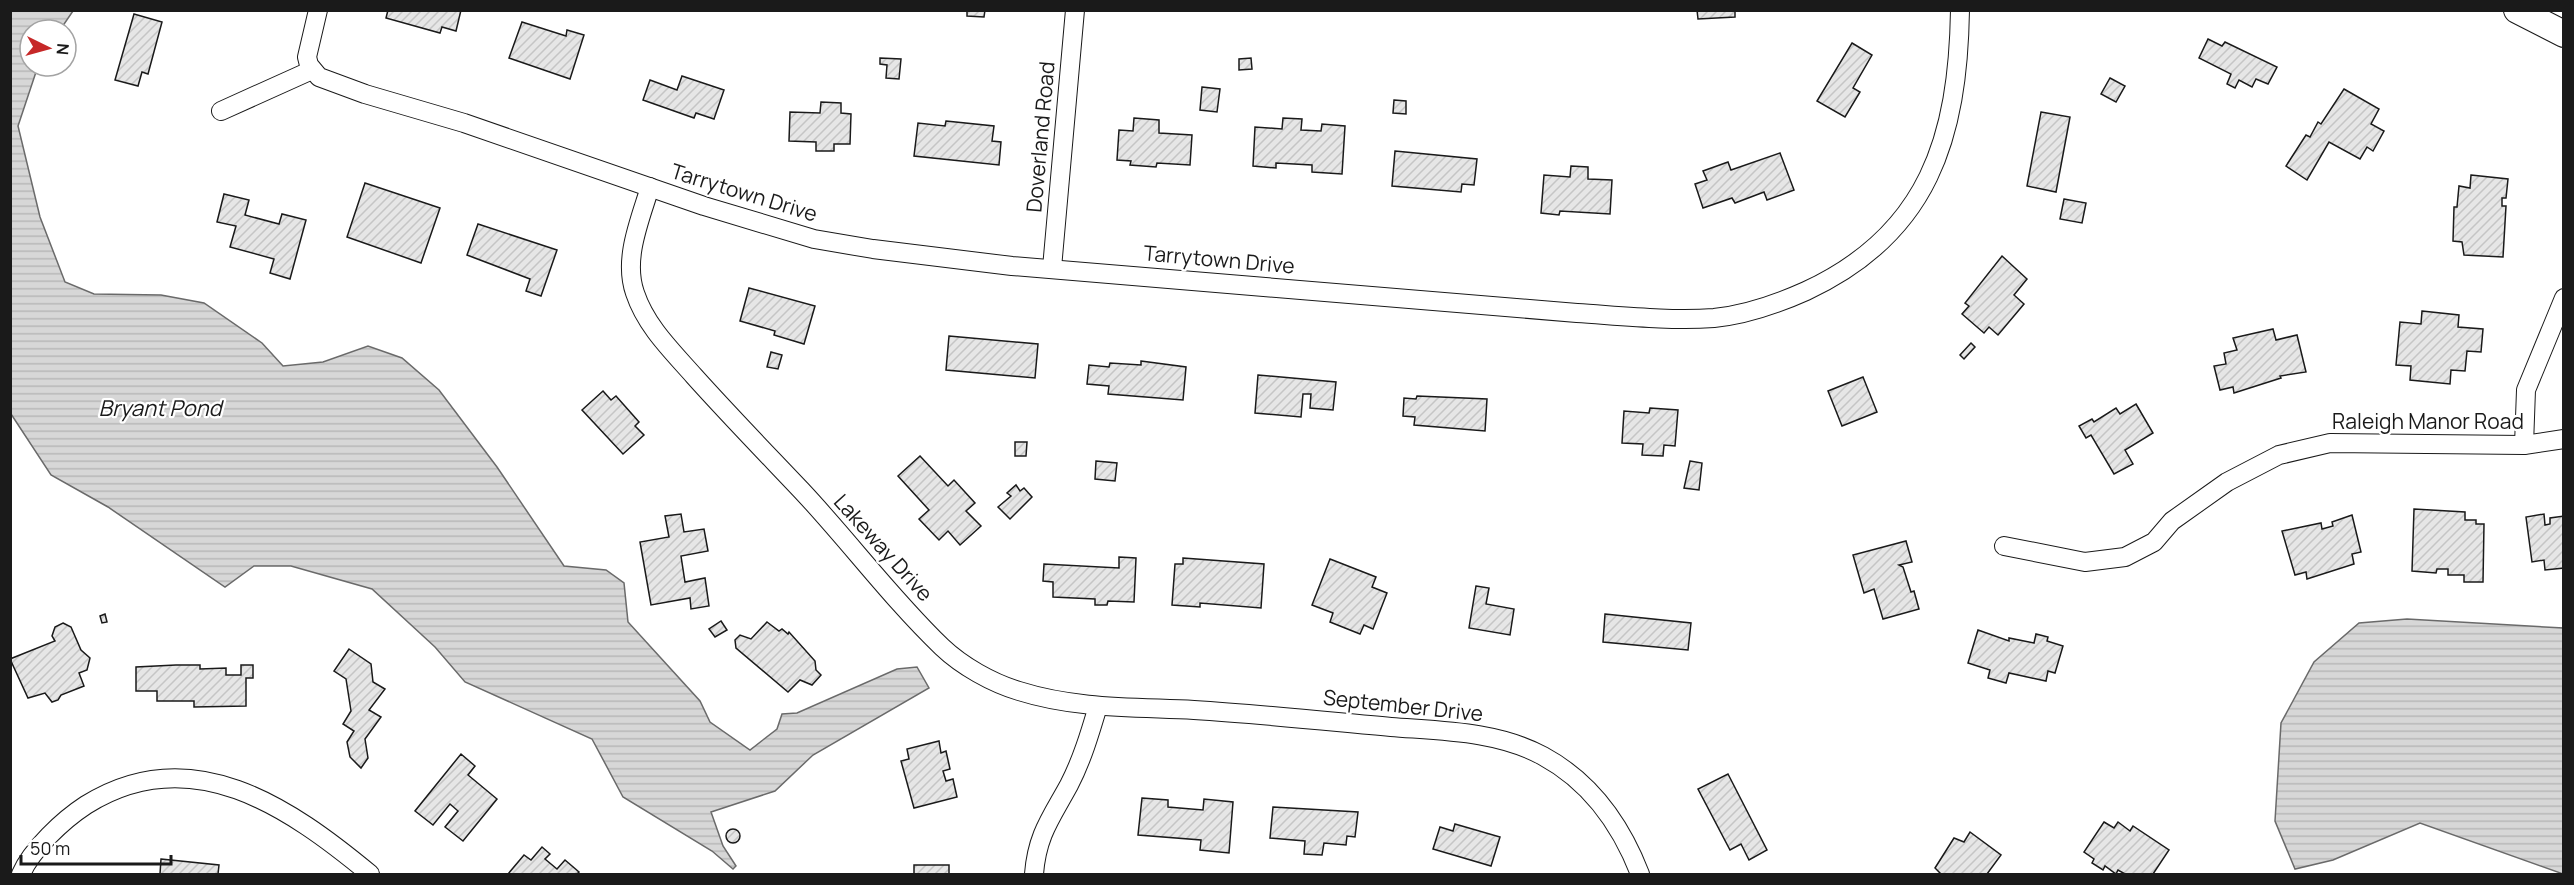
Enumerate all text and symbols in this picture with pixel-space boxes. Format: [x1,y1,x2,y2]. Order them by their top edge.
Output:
north arrow [18,18,78,78]
text: N [51,43,74,56]
street label: Doverland Road [1019,60,1061,214]
street label: Tarrytown Drive [668,157,821,228]
street label: Tarrytown Drive [1142,238,1296,280]
water label: Bryant Pond [98,393,225,423]
street label: Raleigh Manor Road [2332,407,2524,435]
street label: Lakeway Drive [828,488,939,607]
street label: September Drive [1322,683,1484,727]
scale bar [21,828,171,866]
text: 50 m [30,836,70,860]

